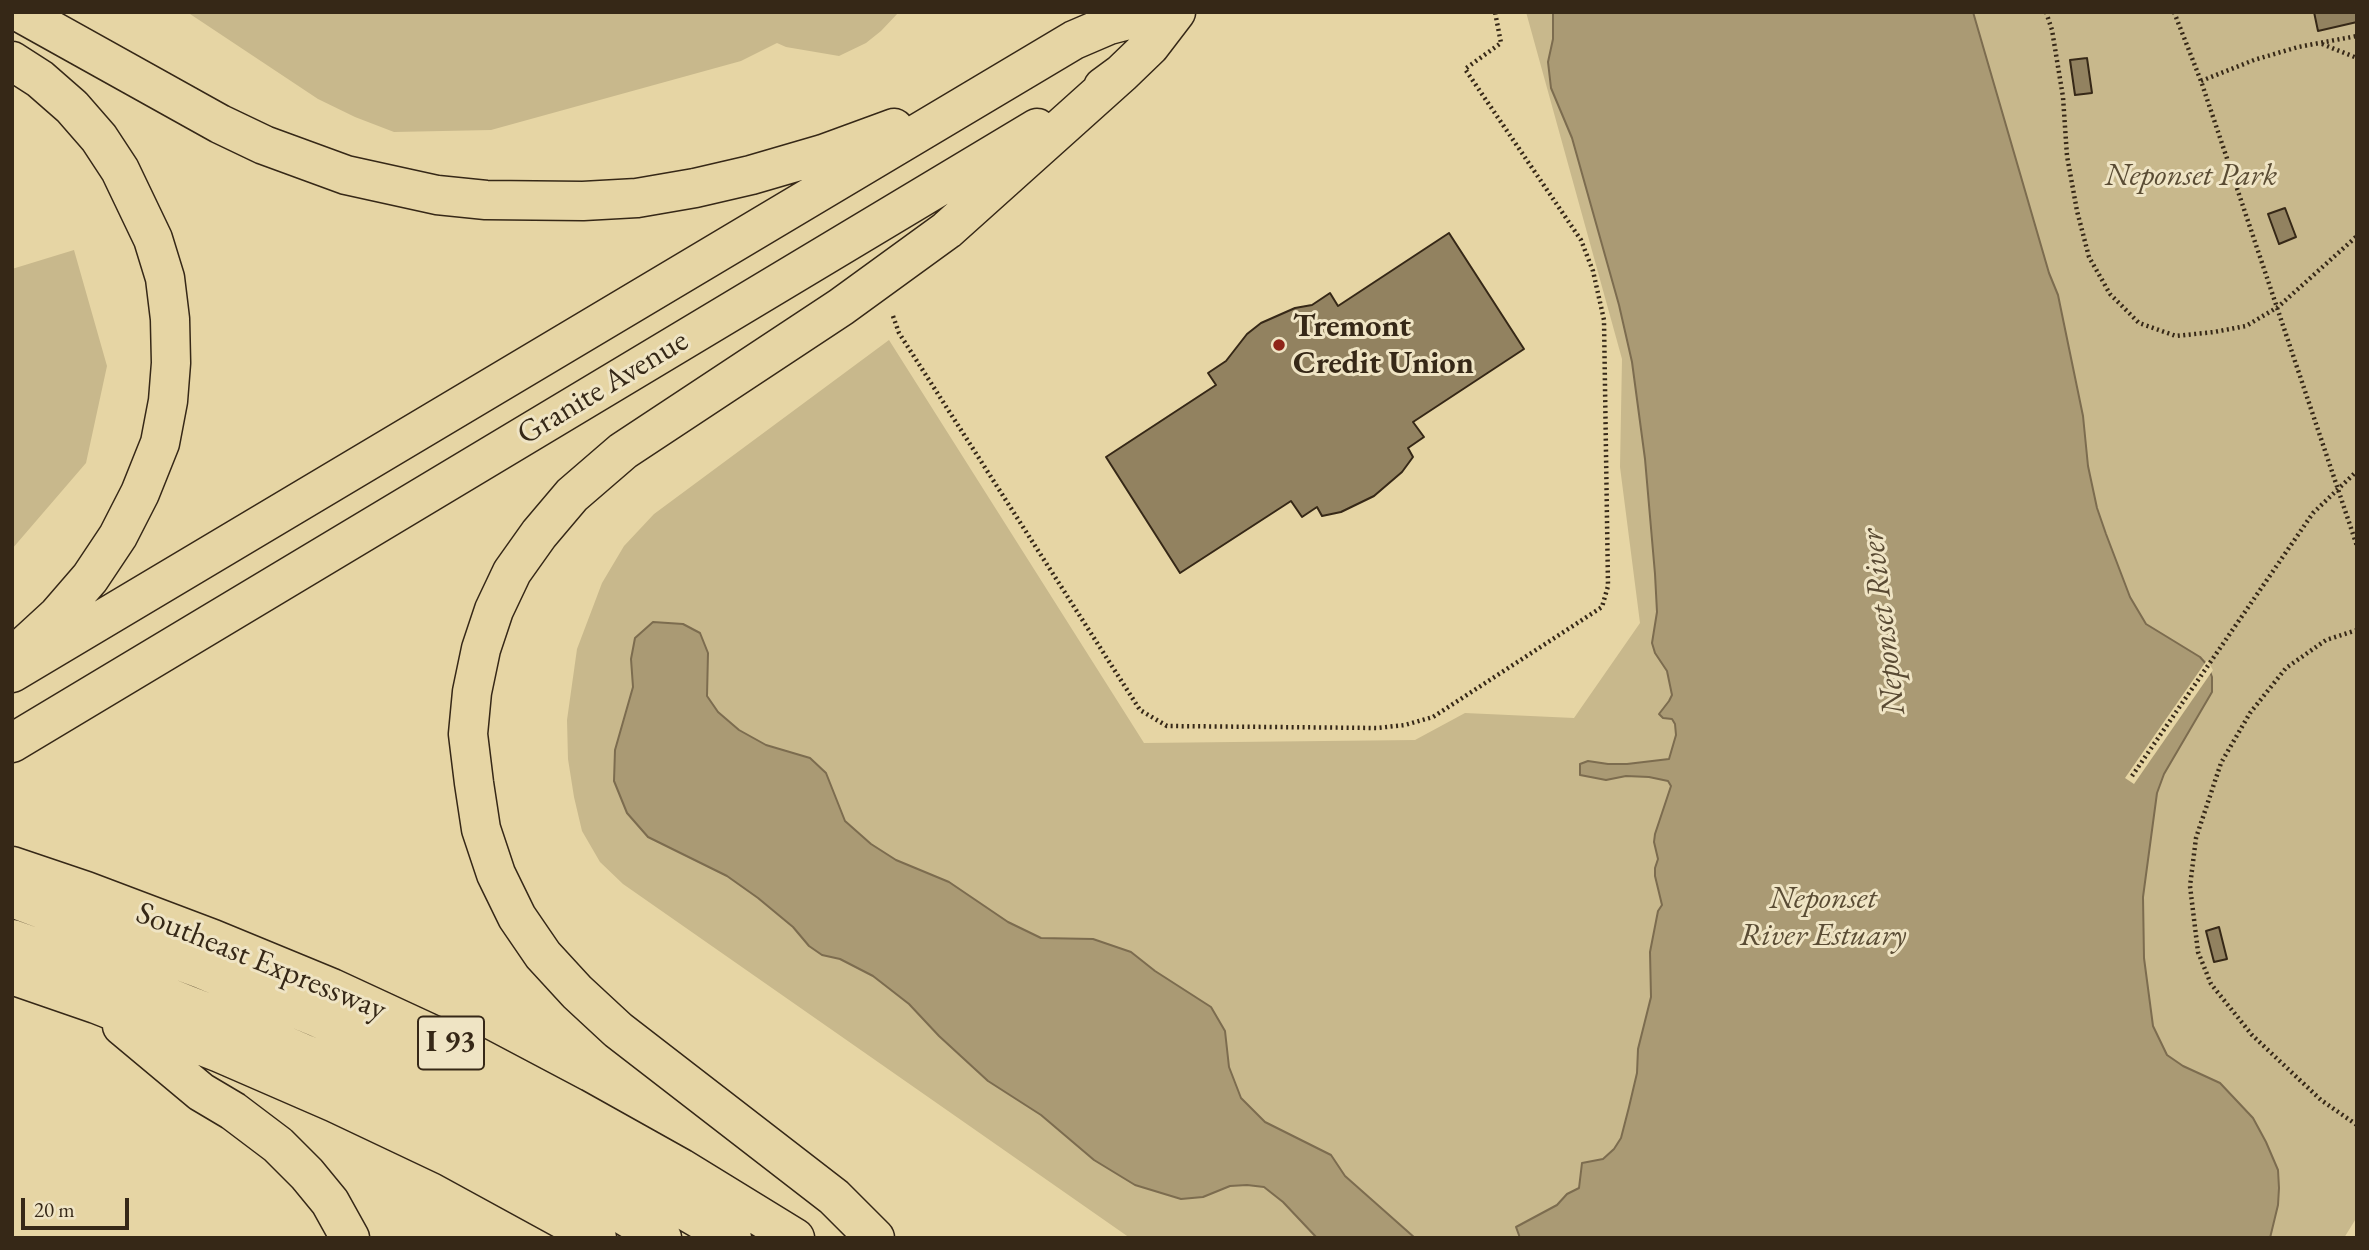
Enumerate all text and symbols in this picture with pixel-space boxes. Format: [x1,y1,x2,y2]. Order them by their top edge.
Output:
park label: Neponset Park [2105,157,2277,195]
place label: Tremont Credit Union [1293,308,1474,383]
street label: Granite Avenue [511,322,695,454]
marker: Tremont Credit Union [1271,337,1287,353]
water label: Neponset River [1853,527,1915,717]
park label: Neponset River Estuary [1739,880,1907,955]
street label: Southeast Expressway [130,894,392,1030]
road number: I 93 [418,1016,484,1070]
scale bar [24,1184,133,1228]
text: 20 m [34,1196,75,1223]

